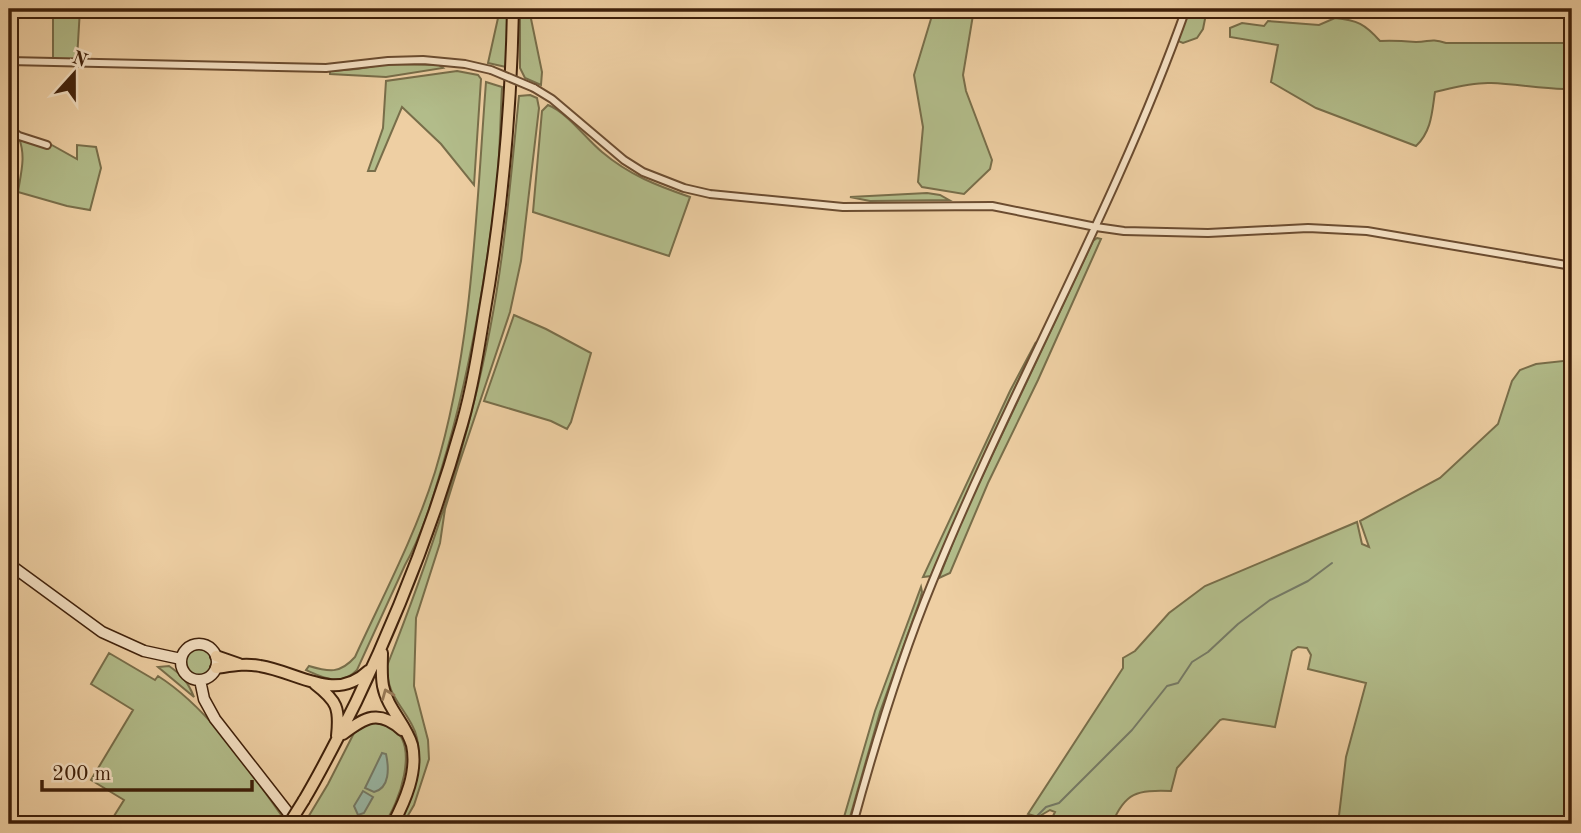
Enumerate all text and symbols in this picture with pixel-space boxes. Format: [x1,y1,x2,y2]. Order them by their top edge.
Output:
north arrow [38,38,108,108]
text: N [69,49,90,72]
one-way arrow [381,689,395,701]
scale bar [42,749,252,793]
text: 200 m [52,764,111,785]

